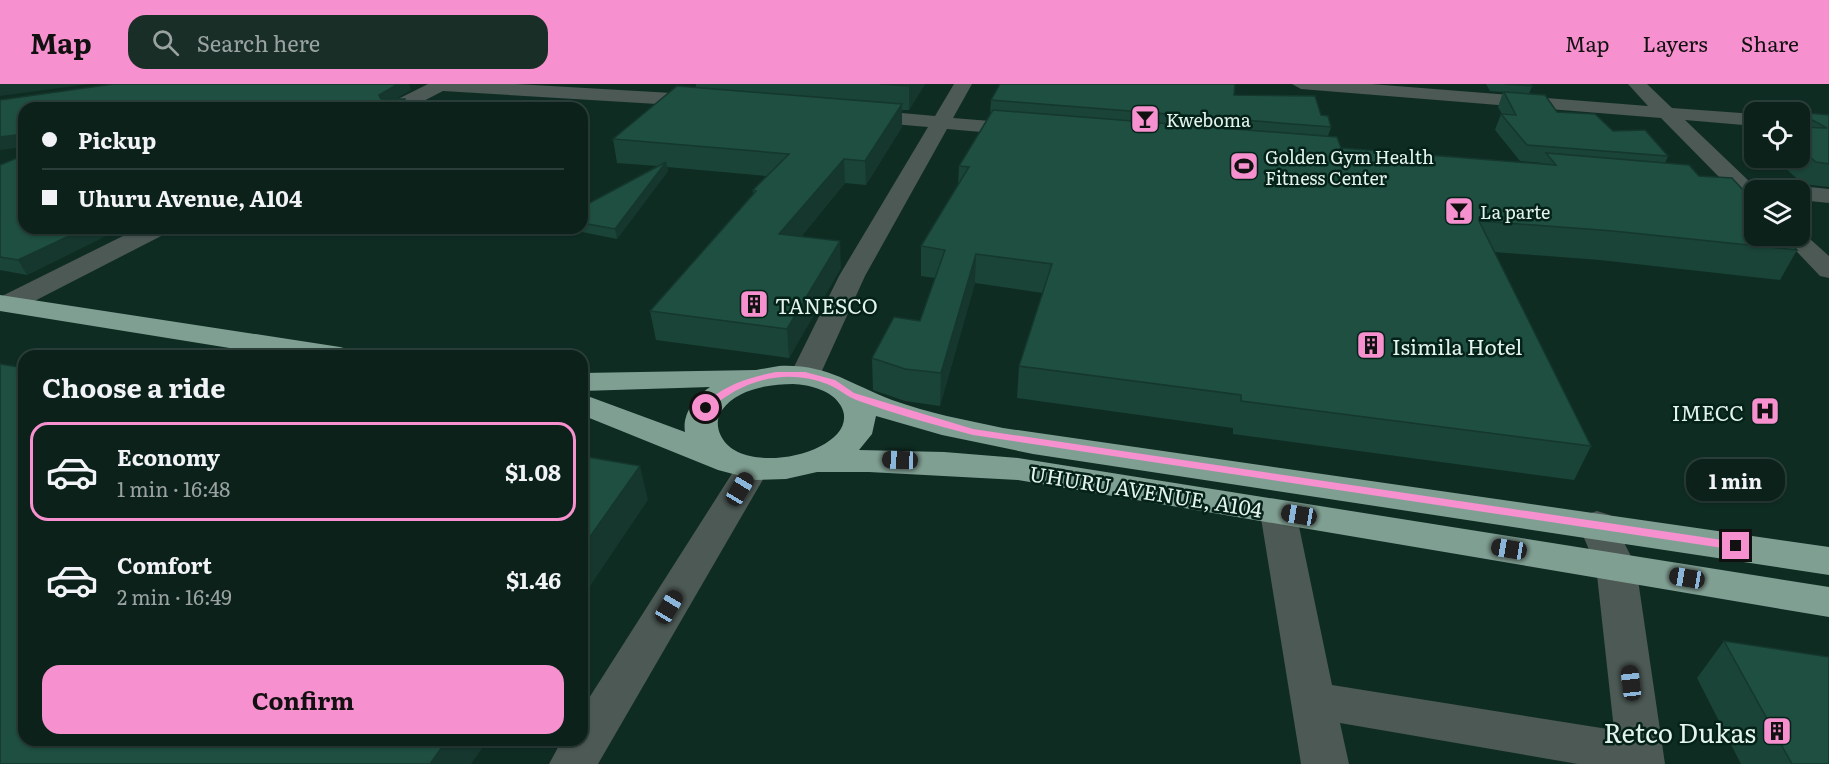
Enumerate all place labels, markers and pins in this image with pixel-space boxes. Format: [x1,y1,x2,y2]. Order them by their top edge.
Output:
bar icon: Kweboma [1129,103,1161,135]
place label: Kweboma [1166,106,1251,133]
place label: Golden Gym Health Fitness Center [1265,143,1434,191]
sports icon: Golden Gym Health Fitness Center [1228,150,1260,182]
bar icon: La parte [1443,195,1475,227]
place label: La parte [1480,198,1550,225]
building icon: TANESCO [738,288,770,320]
place label: TANESCO [775,289,878,320]
building icon: Isimila Hotel [1355,329,1387,361]
place label: Isimila Hotel [1392,330,1522,361]
hospital icon: IMECC [1749,395,1781,427]
place label: IMECC [1672,396,1744,427]
place label: Retco Dukas [1603,712,1756,751]
building icon: Retco Dukas [1761,715,1793,747]

